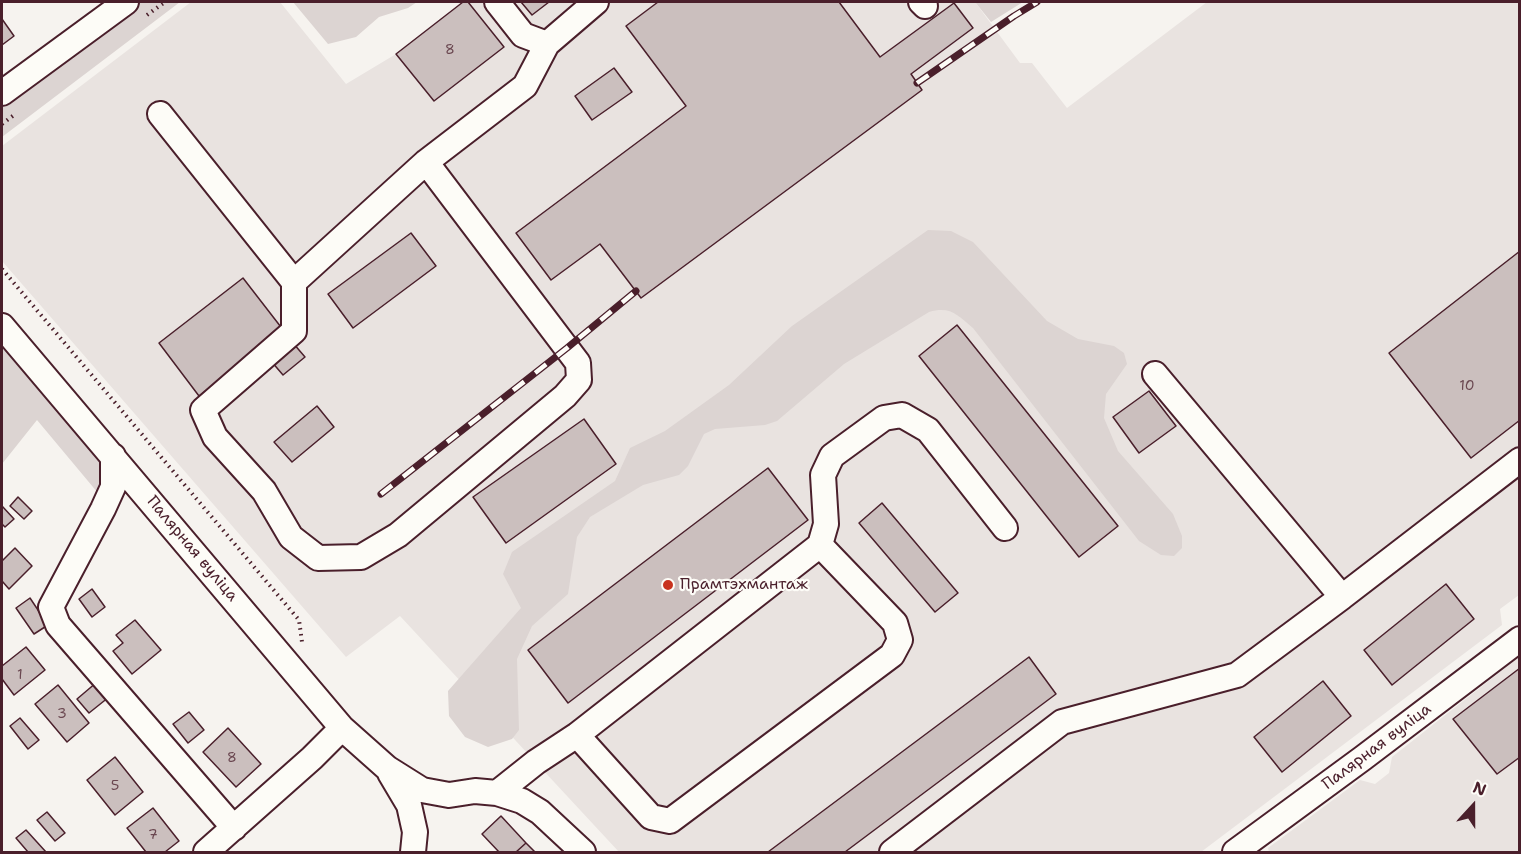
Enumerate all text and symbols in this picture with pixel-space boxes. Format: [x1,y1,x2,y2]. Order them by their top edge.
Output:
house number: 8 [445,42,455,58]
house number: 10 [1459,378,1475,394]
street label: Палярная вуліца [142,492,242,606]
place label: Прамтэхмантаж [680,575,808,595]
marker: Прамтэхмантаж [661,578,675,592]
house number: 1 [17,667,23,683]
street label: Палярная вуліца [1319,700,1435,794]
house number: 3 [57,706,67,722]
house number: 8 [227,750,237,766]
north arrow [1443,776,1503,836]
text: N [1470,777,1489,801]
house number: 5 [111,778,119,794]
house number: 7 [148,827,158,843]

